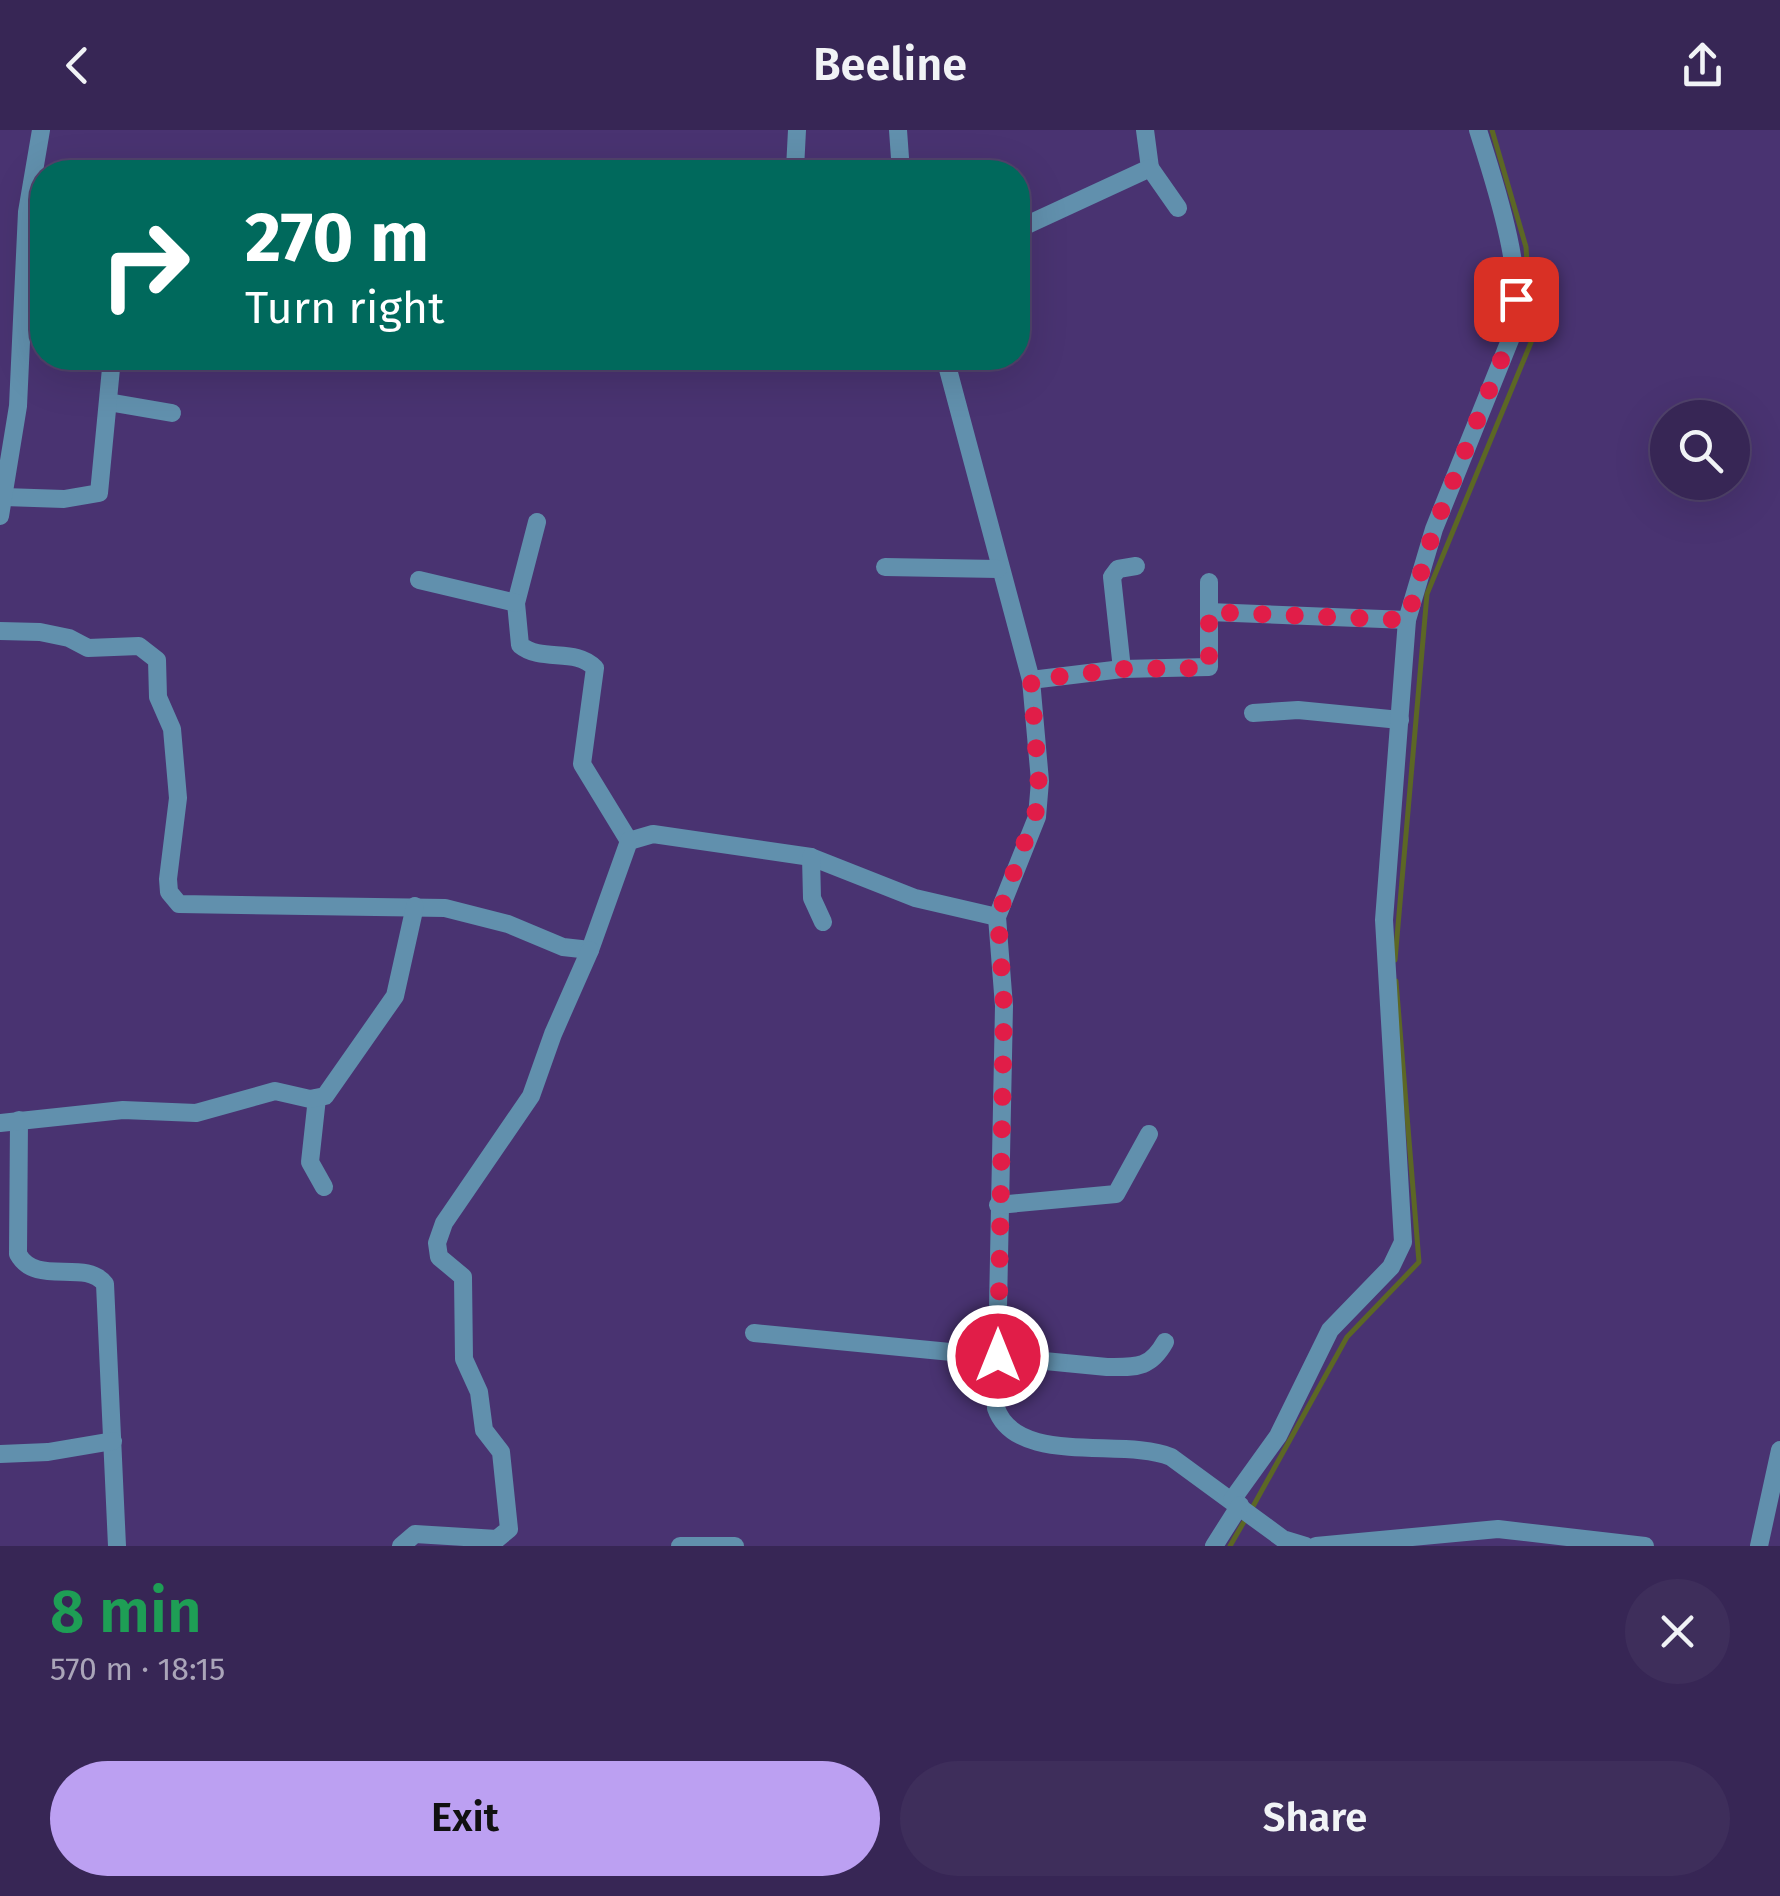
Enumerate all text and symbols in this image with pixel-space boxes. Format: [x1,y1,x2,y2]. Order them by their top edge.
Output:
icon: back [50,38,105,93]
text: Beeline [813,38,967,92]
icon: share [1675,38,1730,93]
text: 270 m [245,196,429,280]
icon: right [80,200,210,330]
pin [1474,257,1559,342]
icon: arrive [1489,272,1544,327]
text: Turn right [245,281,444,335]
map controls [1650,400,1750,500]
button: search [1650,400,1750,500]
position arrow [946,1304,1050,1408]
text: 8 min [50,1576,202,1648]
button: close [1625,1579,1730,1684]
text: 570 m · 18:15 [50,1650,225,1688]
button: Exit [50,1761,880,1876]
button: Share [900,1761,1730,1876]

